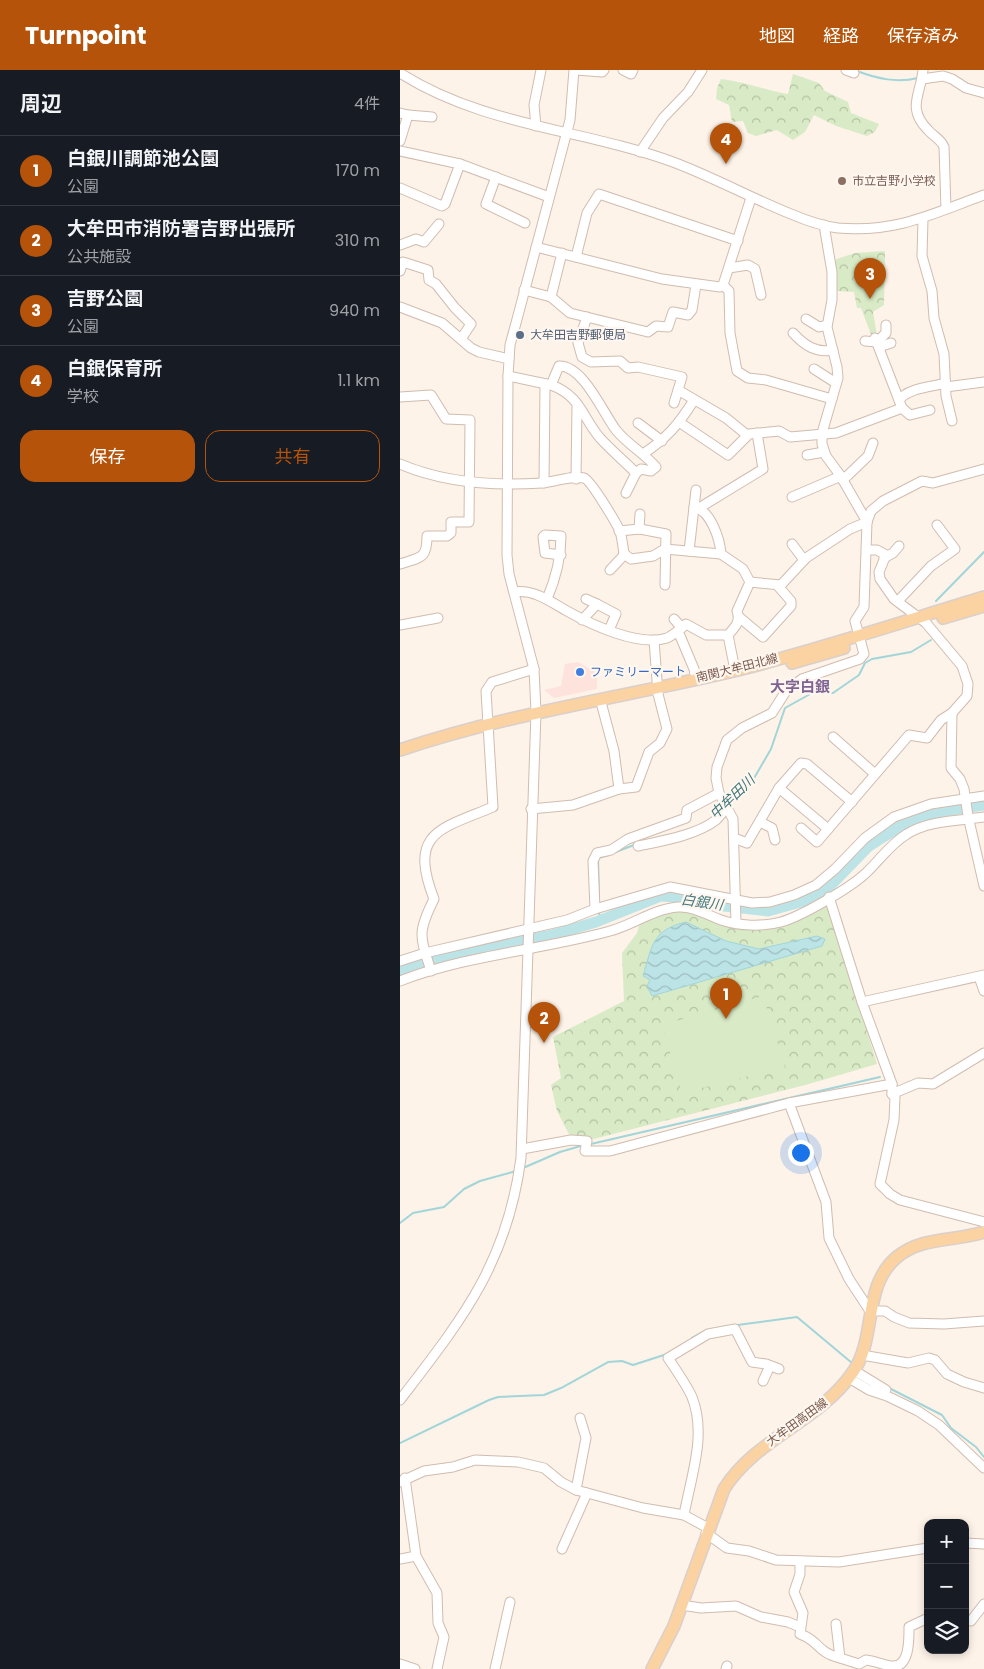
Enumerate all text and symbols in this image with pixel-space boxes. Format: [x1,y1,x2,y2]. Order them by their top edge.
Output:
text: Turnpoint [25,19,146,52]
text: 地図 [759,23,795,48]
text: 経路 [823,23,859,48]
text: 保存済み [887,23,959,48]
text: 周辺 [20,89,62,118]
text: 4件 [354,92,380,115]
pin: 4 [710,123,742,164]
text: 白銀川調節池公園 [67,145,219,172]
text: 1 [33,159,39,182]
text: 170 m [335,159,380,182]
place label: 市立吉野小学校 [852,172,936,189]
text: 公園 [67,175,99,198]
marker: 市立吉野小学校 [836,175,848,187]
text: 大牟田市消防署吉野出張所 [67,215,295,242]
text: 2 [31,229,41,252]
text: 310 m [335,229,380,252]
text: 公共施設 [67,245,131,268]
pin: 3 [854,258,886,299]
text: 吉野公園 [67,285,143,312]
text: 3 [31,299,41,322]
text: 940 m [329,299,380,322]
text: 公園 [67,315,99,338]
place label: 大牟田吉野郵便局 [530,326,626,343]
marker: 大牟田吉野郵便局 [514,329,526,341]
text: 白銀保育所 [67,355,162,382]
text: 4 [31,369,41,392]
text: 1.1 km [337,369,380,392]
text: 学校 [67,385,99,408]
button: 保存 [20,430,195,482]
button: 共有 [205,430,380,482]
street label: 南関大牟田北線 [694,649,780,686]
place label: ファミリーマート [590,663,686,680]
marker: ファミリーマート [574,666,586,678]
district label: 大字白銀 [770,676,830,697]
water label: 中牟田川 [705,769,761,824]
water label: 白銀川 [680,889,726,915]
pin: 1 [710,978,742,1019]
pin: 2 [528,1002,560,1043]
your location [788,1140,814,1166]
street label: 大牟田高田線 [763,1394,831,1450]
map controls [924,1519,969,1654]
button: + [924,1519,969,1564]
button: − [924,1564,969,1609]
button: layers [924,1609,969,1654]

